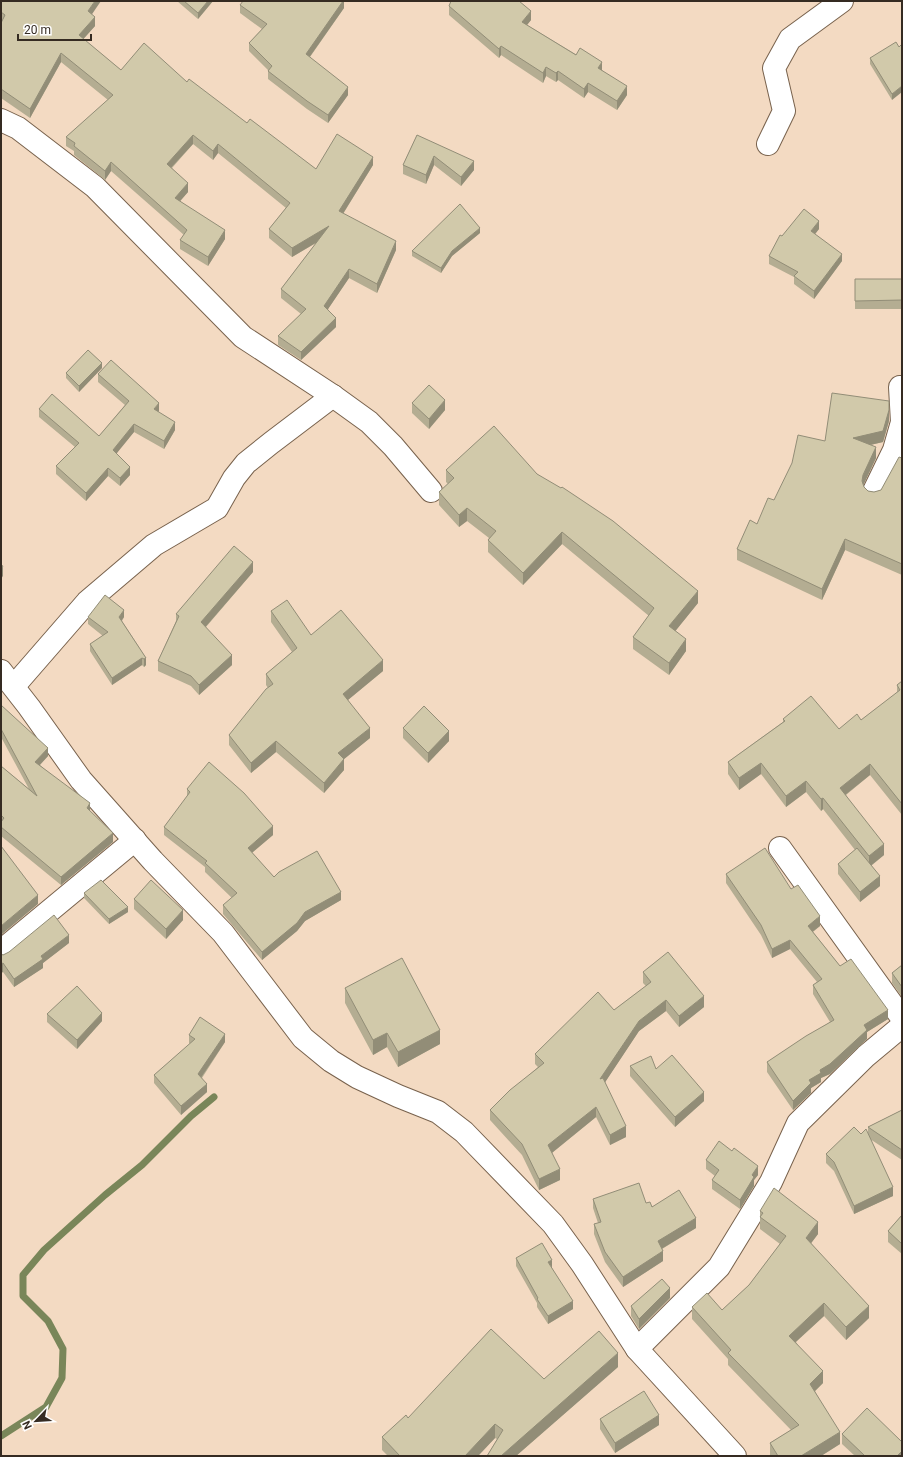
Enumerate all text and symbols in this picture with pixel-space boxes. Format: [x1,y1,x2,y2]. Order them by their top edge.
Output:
scale bar [18,16,91,42]
text: 20 m [24,23,51,37]
north arrow [16,1401,56,1441]
text: N [20,1419,35,1431]

